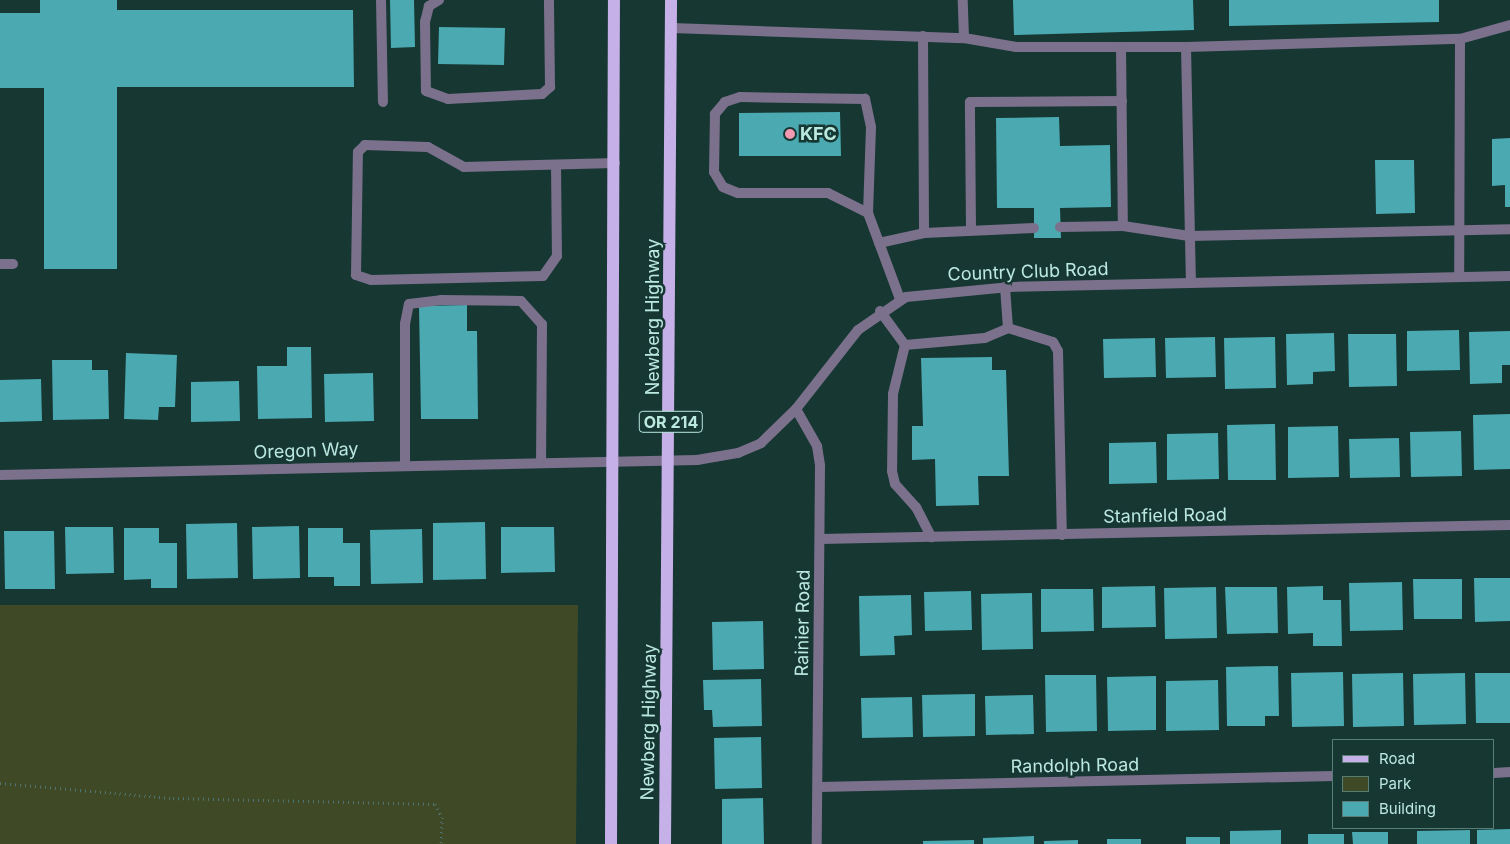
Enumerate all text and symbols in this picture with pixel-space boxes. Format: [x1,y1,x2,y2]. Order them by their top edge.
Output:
place label: KFC [800,123,837,145]
marker: KFC [784,128,796,140]
street label: Newberg Highway [642,239,664,395]
street label: Country Club Road [947,258,1109,286]
road number: OR 214 [638,408,704,436]
street label: Oregon Way [253,438,359,464]
street label: Stanfield Road [1103,504,1227,528]
street label: Rainier Road [791,569,815,677]
street label: Newberg Highway [637,643,661,801]
legend [1332,739,1495,829]
text: Road [1379,749,1415,768]
street label: Randolph Road [1011,754,1139,778]
text: Park [1379,774,1411,793]
text: Building [1379,799,1436,818]

